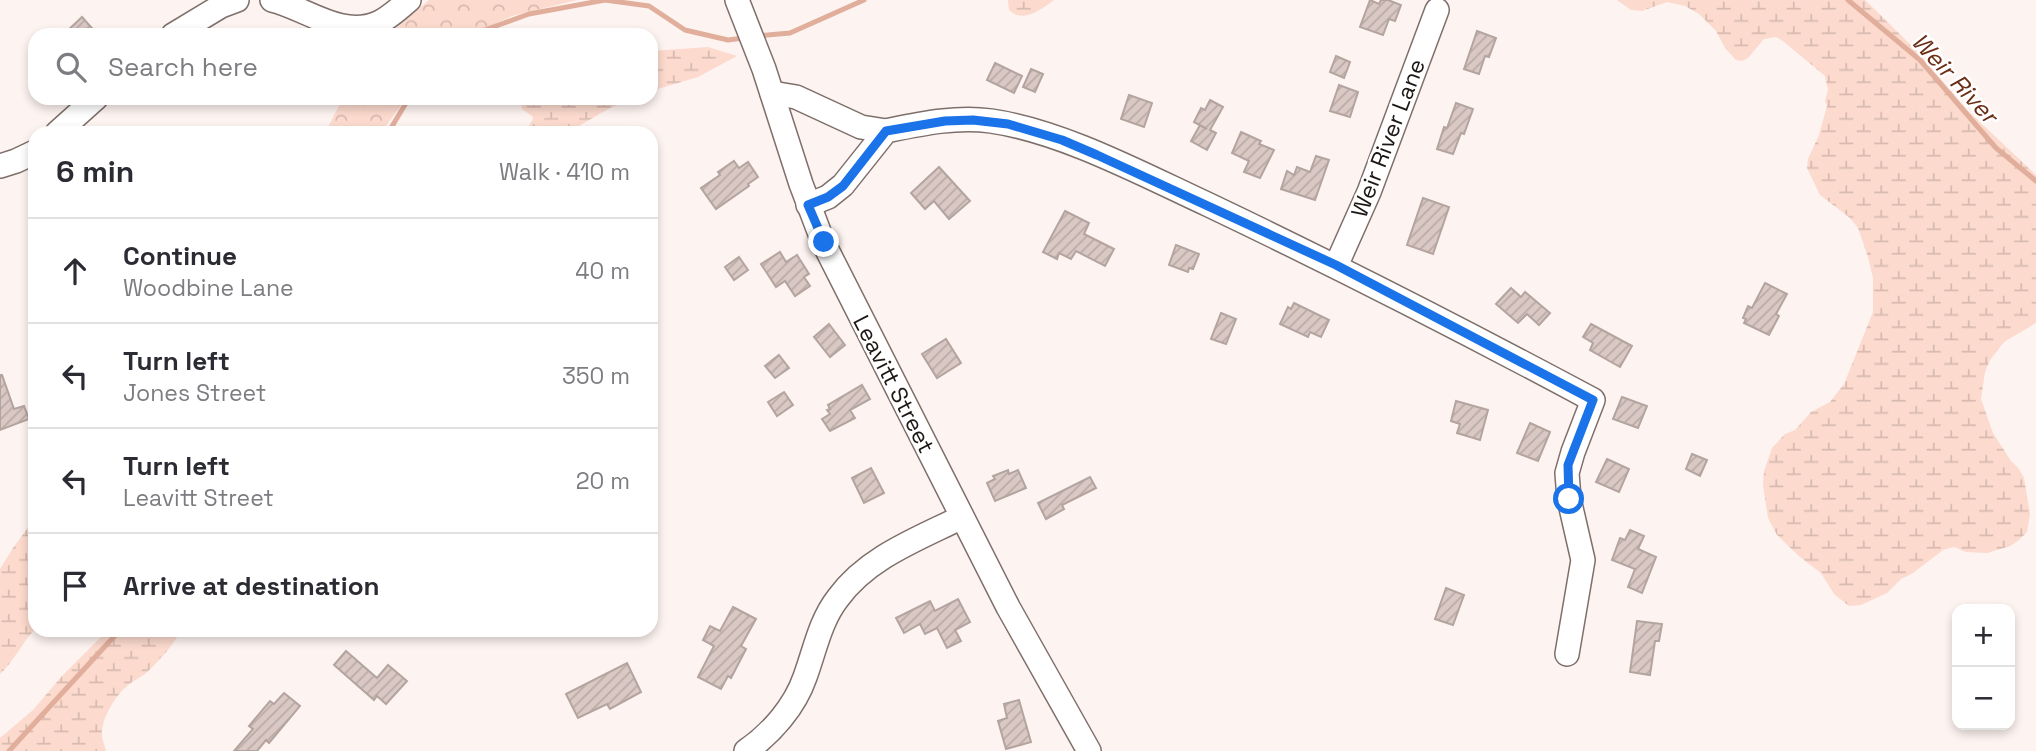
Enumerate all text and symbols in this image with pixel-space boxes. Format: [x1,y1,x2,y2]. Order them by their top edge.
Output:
water label: Weir River [1905,26,2007,132]
search box [28,28,658,105]
icon: search [52,48,90,86]
text: Search here [108,50,258,84]
street label: Weir River Lane [1344,54,1432,222]
text: 6 min [56,152,134,191]
text: Walk · 410 m [499,157,630,187]
route end [808,226,839,257]
text: Continue [123,239,237,273]
icon: ahead [56,252,94,290]
text: 40 m [575,256,630,286]
text: Woodbine Lane [123,273,294,303]
street label: Leavitt Street [846,310,942,458]
text: Turn left [123,344,230,378]
icon: left [56,357,94,395]
text: 350 m [562,361,630,391]
text: Jones Street [123,378,266,408]
text: Turn left [123,449,230,483]
icon: left [56,462,94,500]
text: 20 m [576,466,630,496]
text: Leavitt Street [123,483,274,513]
route start [1553,483,1584,514]
icon: arrive [56,567,94,605]
text: Arrive at destination [123,569,380,603]
map controls [1952,604,2015,730]
button: + [1952,604,2015,667]
button: − [1952,667,2015,730]

